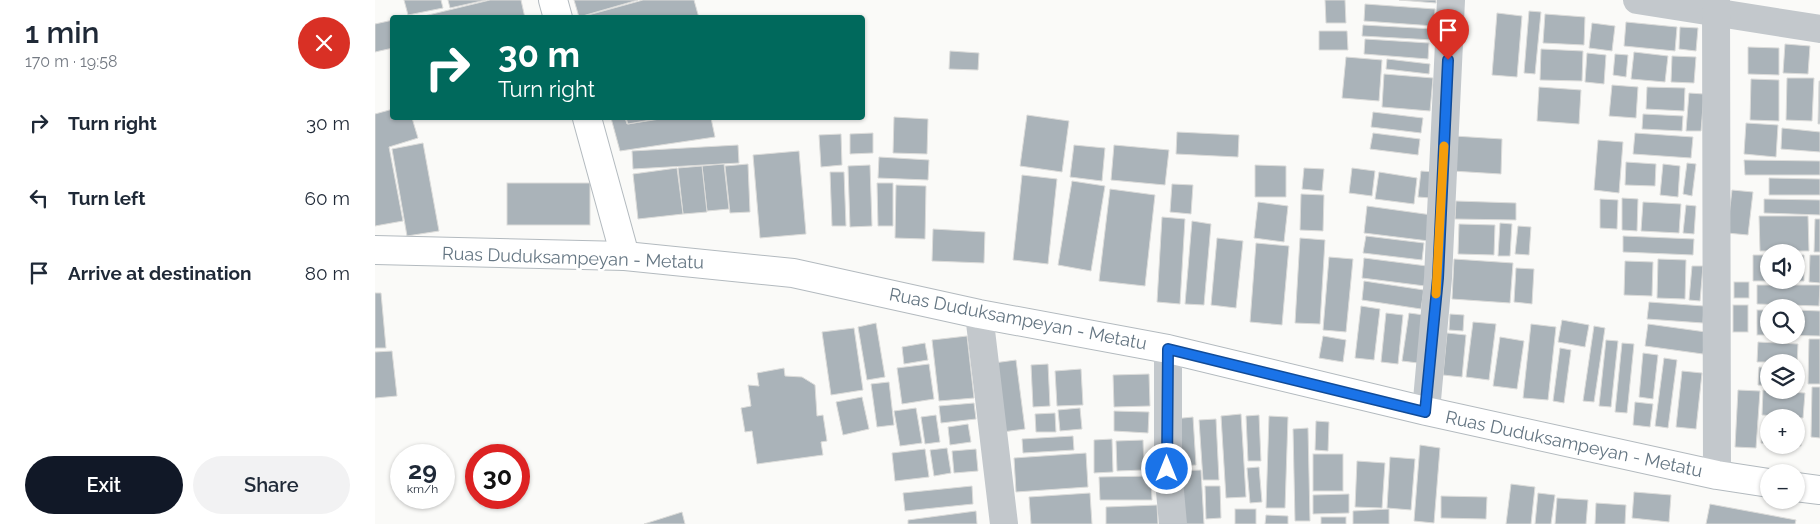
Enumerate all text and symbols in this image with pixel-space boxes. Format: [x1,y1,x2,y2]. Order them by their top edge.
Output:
pin [1427,9,1469,60]
text: 1 min [25,15,100,50]
icon: arrive [1434,16,1462,44]
button: close [298,17,350,69]
text: 30 m [498,34,580,75]
icon: right [415,35,480,100]
text: 170 m · 19:58 [25,52,117,71]
text: Turn right [498,76,595,102]
icon: right [25,109,53,137]
text: Turn right [68,112,157,134]
text: 30 m [306,112,350,134]
icon: left [25,184,53,212]
text: Turn left [68,187,145,209]
text: 60 m [305,187,350,209]
street label: Ruas Duduksampeyan - Metatu [442,242,704,273]
map controls [1760,244,1805,509]
button: sound [1760,244,1805,289]
icon: arrive [25,259,53,287]
text: Arrive at destination [68,262,252,284]
text: 80 m [305,262,350,284]
street label: Ruas Duduksampeyan - Metatu [887,283,1149,354]
button: search [1760,299,1805,344]
button: layers [1760,354,1805,399]
street label: Ruas Duduksampeyan - Metatu [1444,406,1704,481]
button: + [1760,409,1805,454]
position arrow [1140,442,1192,494]
speed limit sign: 30 [465,444,530,509]
text: 29 [408,455,437,485]
button: Exit [25,456,183,514]
button: Share [193,456,350,514]
button: − [1760,464,1805,509]
text: km/h [407,482,438,496]

